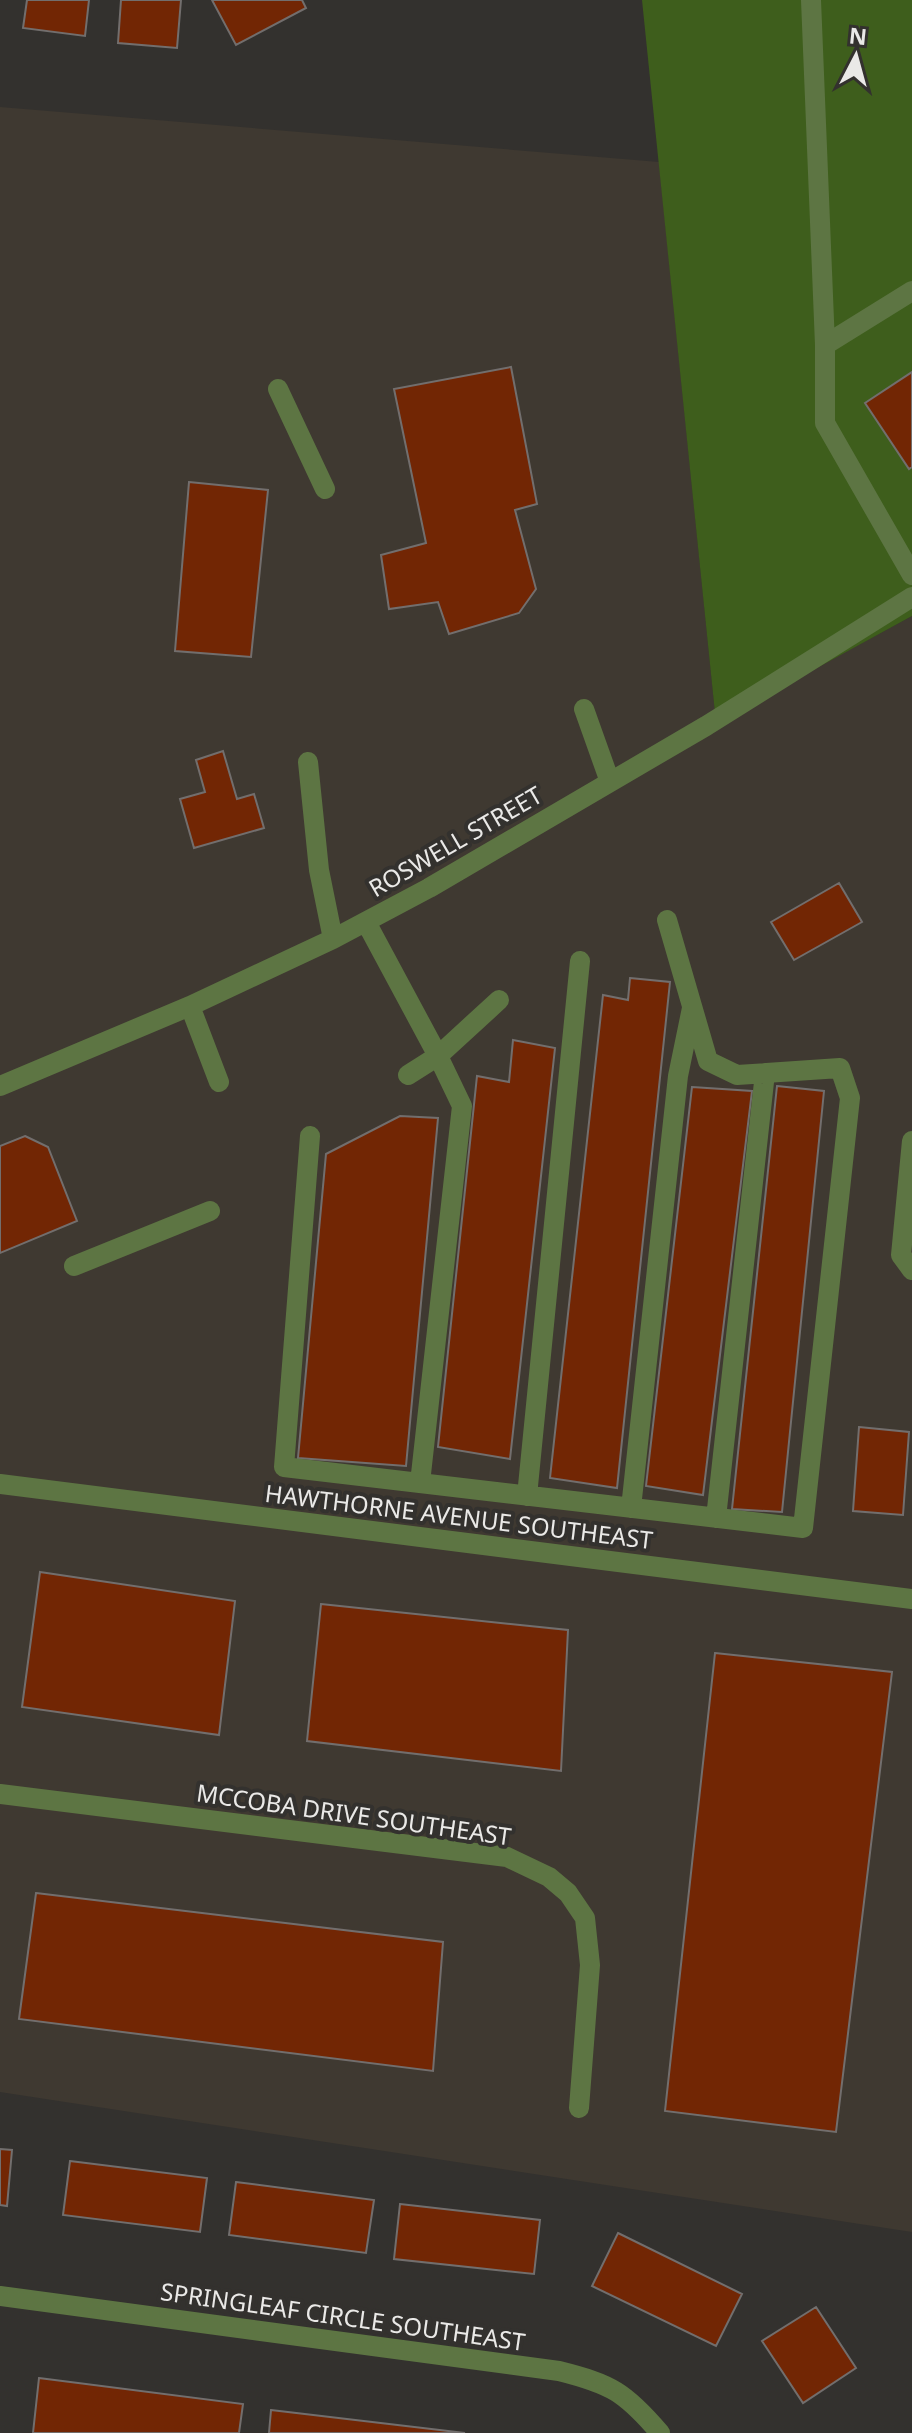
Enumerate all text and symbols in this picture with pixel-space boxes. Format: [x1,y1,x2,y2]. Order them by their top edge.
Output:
north arrow [816,16,896,96]
text: N [848,19,869,51]
street label: ROSWELL STREET [362,778,548,904]
street label: HAWTHORNE AVENUE SOUTHEAST [263,1476,655,1556]
street label: MCCOBA DRIVE SOUTHEAST [195,1776,514,1853]
street label: SPRINGLEAF CIRCLE SOUTHEAST [159,2274,528,2358]

